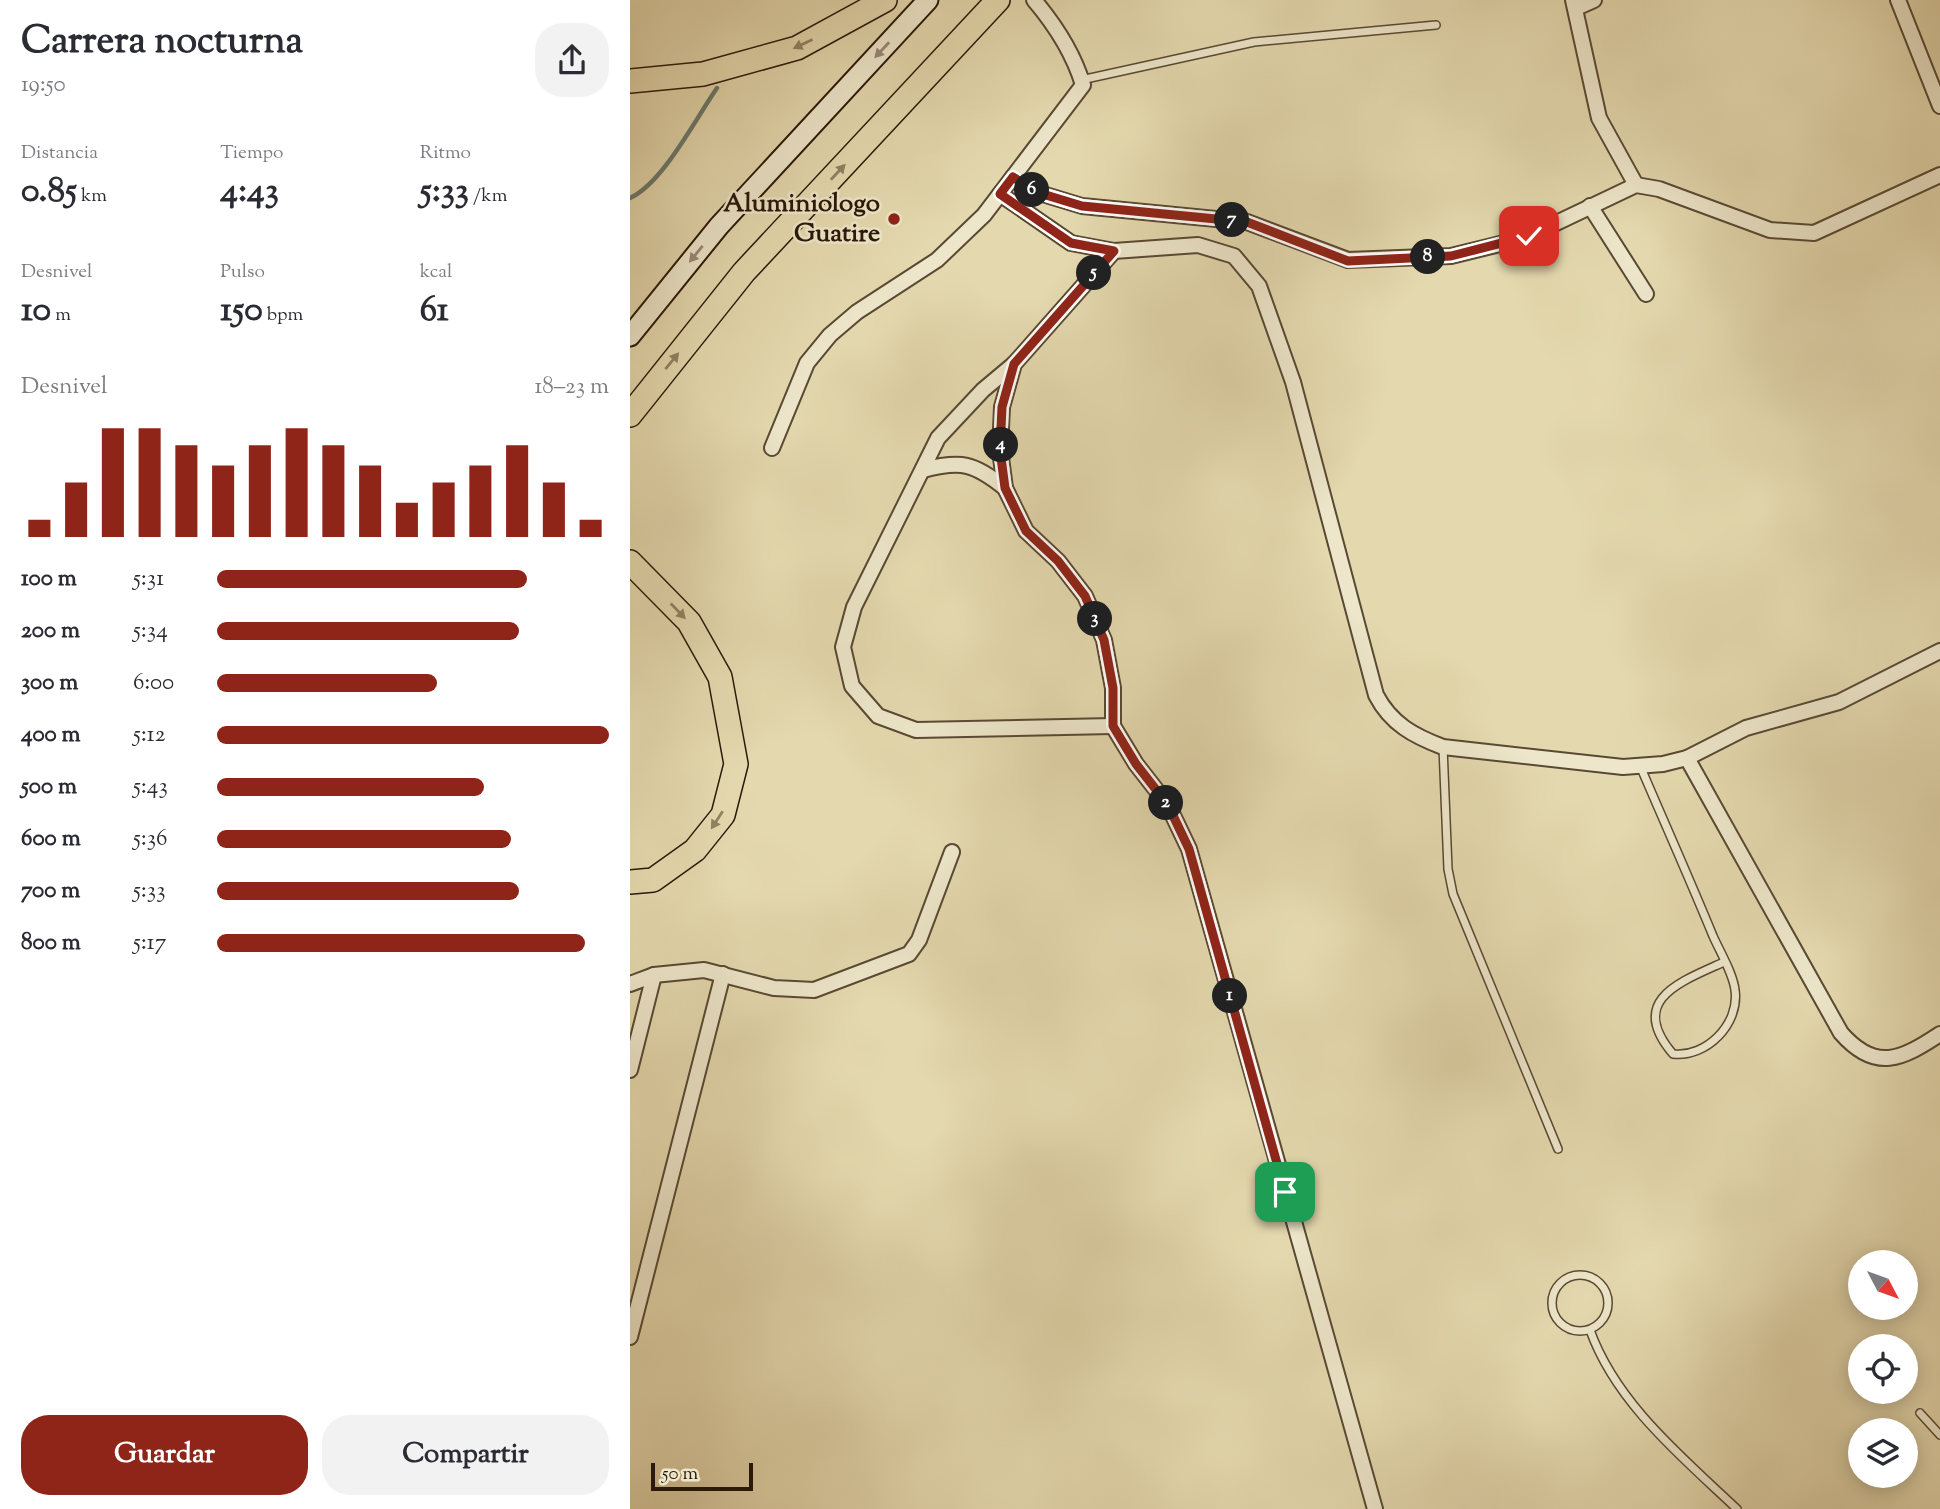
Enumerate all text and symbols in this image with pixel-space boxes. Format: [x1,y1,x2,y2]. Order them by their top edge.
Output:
text: Carrera nocturna [21,16,303,70]
button: share [535,23,609,97]
one-way arrow [793,38,813,50]
one-way arrow [874,41,890,58]
text: 19:50 [21,69,66,102]
text: Distancia [21,140,98,167]
text: Tiempo [220,140,283,167]
text: Ritmo [420,140,471,167]
one-way arrow [829,164,845,181]
text: 0.85 [21,167,77,218]
text: 4:43 [220,167,279,218]
text: 5:33 [420,167,469,218]
pin: 6 [1014,172,1050,208]
text: 6 [1027,176,1036,203]
text: km [77,183,107,210]
text: /km [469,183,507,210]
place label: Aluminiologo Guatire [723,186,880,253]
pin: 7 [1214,202,1250,238]
text: 7 [1227,206,1236,233]
pin [1499,206,1559,266]
marker: Aluminiologo Guatire [886,211,902,227]
icon: check [1510,217,1548,255]
pin: 8 [1410,240,1446,274]
text: 8 [1423,243,1432,270]
one-way arrow [688,245,703,263]
pin: 5 [1077,256,1112,290]
text: Desnivel [21,259,92,286]
text: Pulso [220,259,265,286]
text: kcal [420,259,452,286]
text: 5 [1090,259,1097,286]
text: 10 [21,286,51,337]
text: 150 [220,286,263,337]
text: 61 [420,286,449,337]
text: m [51,302,71,329]
text: bpm [263,302,303,329]
one-way arrow [664,353,679,371]
text: Desnivel [21,371,107,404]
text: 18–23 m [534,371,609,404]
pin: 4 [984,428,1018,462]
text: 4 [996,431,1005,458]
text: 100 m [21,563,77,596]
text: 5:31 [133,563,164,596]
one-way arrow [669,602,686,619]
pin: 3 [1078,602,1112,636]
text: 3 [1091,605,1098,632]
text: 200 m [21,615,80,648]
text: 5:34 [133,615,168,648]
text: 300 m [21,667,78,700]
text: 6:00 [133,667,174,700]
text: 400 m [21,719,81,752]
text: 5:12 [133,719,165,752]
text: 500 m [21,771,77,804]
text: 5:43 [133,771,168,804]
pin: 2 [1148,786,1184,820]
text: 2 [1161,789,1170,816]
one-way arrow [711,810,724,830]
text: 600 m [21,823,81,856]
text: 5:36 [133,823,167,856]
text: 700 m [21,875,80,908]
text: 5:33 [133,875,165,908]
text: 800 m [21,927,81,960]
text: 5:17 [133,927,166,960]
pin: 1 [1212,978,1248,1014]
text: 1 [1226,982,1233,1009]
pin [1255,1162,1315,1222]
icon: arrive [1266,1173,1304,1211]
north arrow [1848,1250,1918,1320]
map controls [1848,1250,1918,1488]
button: locate [1848,1334,1918,1404]
button: Guardar [21,1415,308,1495]
button: Compartir [322,1415,609,1495]
button: layers [1848,1418,1918,1488]
scale bar [651,1460,752,1492]
text: 50 m [662,1461,698,1488]

